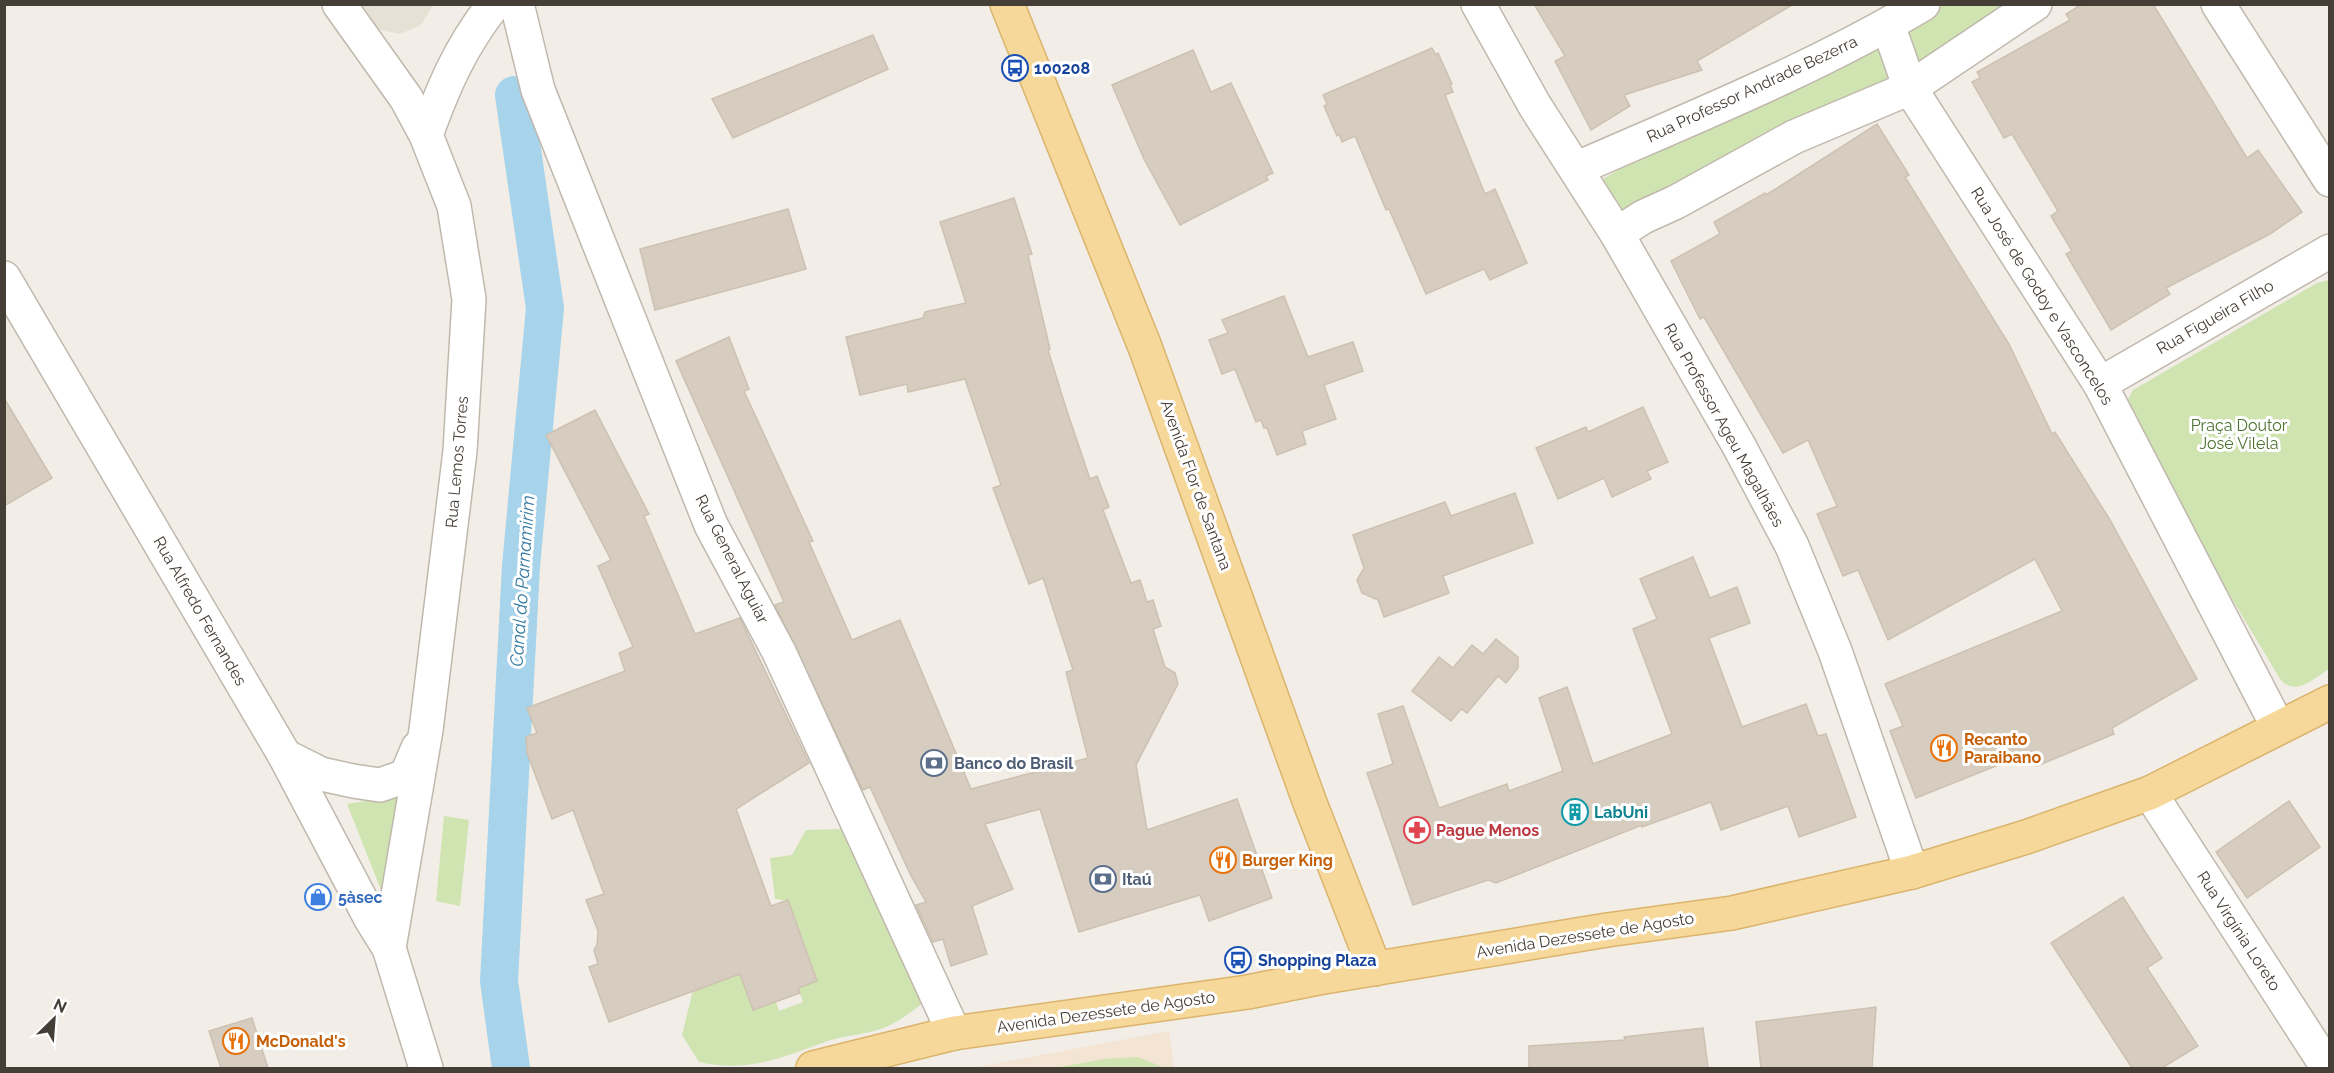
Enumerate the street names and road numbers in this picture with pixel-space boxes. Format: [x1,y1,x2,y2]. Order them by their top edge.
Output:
street label: Rua Professor Andrade Bezerra [1644,32,1860,146]
street label: Rua José de Godoy e Vasconcelos [1967,184,2117,409]
street label: Rua Figueira Filho [2153,276,2277,358]
street label: Rua Professor Ageu Magalhães [1660,320,1788,530]
street label: Rua Lemos Torres [442,395,472,529]
street label: Avenida Flor de Santana [1156,397,1236,573]
street label: Rua General Aguiar [691,492,773,627]
street label: Rua Alfredo Fernandes [149,533,251,689]
street label: Rua Virgínia Loreto [2193,868,2285,994]
street label: Avenida Dezessete de Agosto [1475,908,1695,962]
street label: Avenida Dezessete de Agosto [996,987,1216,1037]

